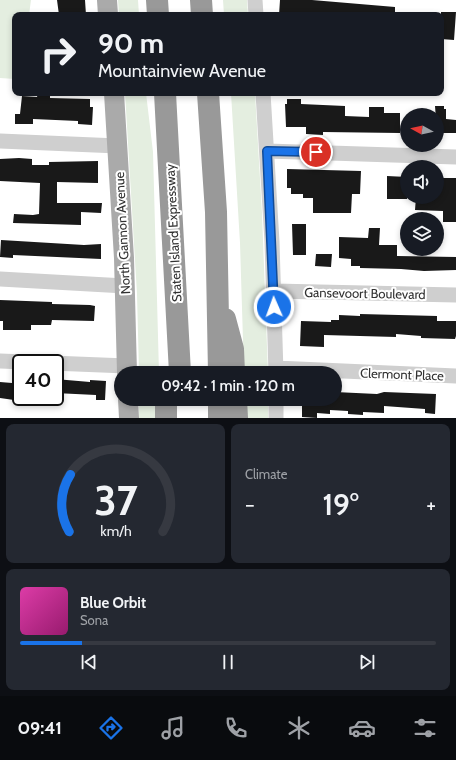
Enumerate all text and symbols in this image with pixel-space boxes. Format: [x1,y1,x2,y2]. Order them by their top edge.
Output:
text: 90 m [98,26,164,60]
icon: right [32,28,84,80]
text: Mountainview Avenue [98,60,266,82]
north arrow [400,108,444,152]
map controls [400,108,444,256]
pin [299,135,333,169]
icon: arrive [305,141,327,163]
button: sound [400,160,444,204]
street label: Staten Island Expressway [161,163,185,302]
street label: North Gannon Avenue [111,171,133,295]
button: layers [400,212,444,256]
street label: Gansevoort Boulevard [304,284,426,302]
position arrow [253,286,295,328]
speed limit sign: 40 [12,354,64,406]
street label: Clermont Place [360,365,445,383]
text: 09:42 · 1 min · 120 m [161,377,295,395]
text: Climate [245,466,287,482]
text: 37 [94,474,137,524]
text: 19° [322,486,359,523]
text: − [245,491,255,518]
text: + [426,491,436,518]
text: km/h [100,521,131,539]
text: Blue Orbit [80,594,146,612]
text: Sona [80,612,108,628]
icon: previous [78,651,100,673]
icon: pause [217,651,239,673]
icon: next [356,651,378,673]
icon: directions [97,714,125,742]
icon: music [159,714,187,742]
icon: phone [222,714,250,742]
icon: climate [285,714,313,742]
icon: car [348,714,376,742]
icon: filters [411,714,439,742]
text: 09:41 [17,717,62,739]

